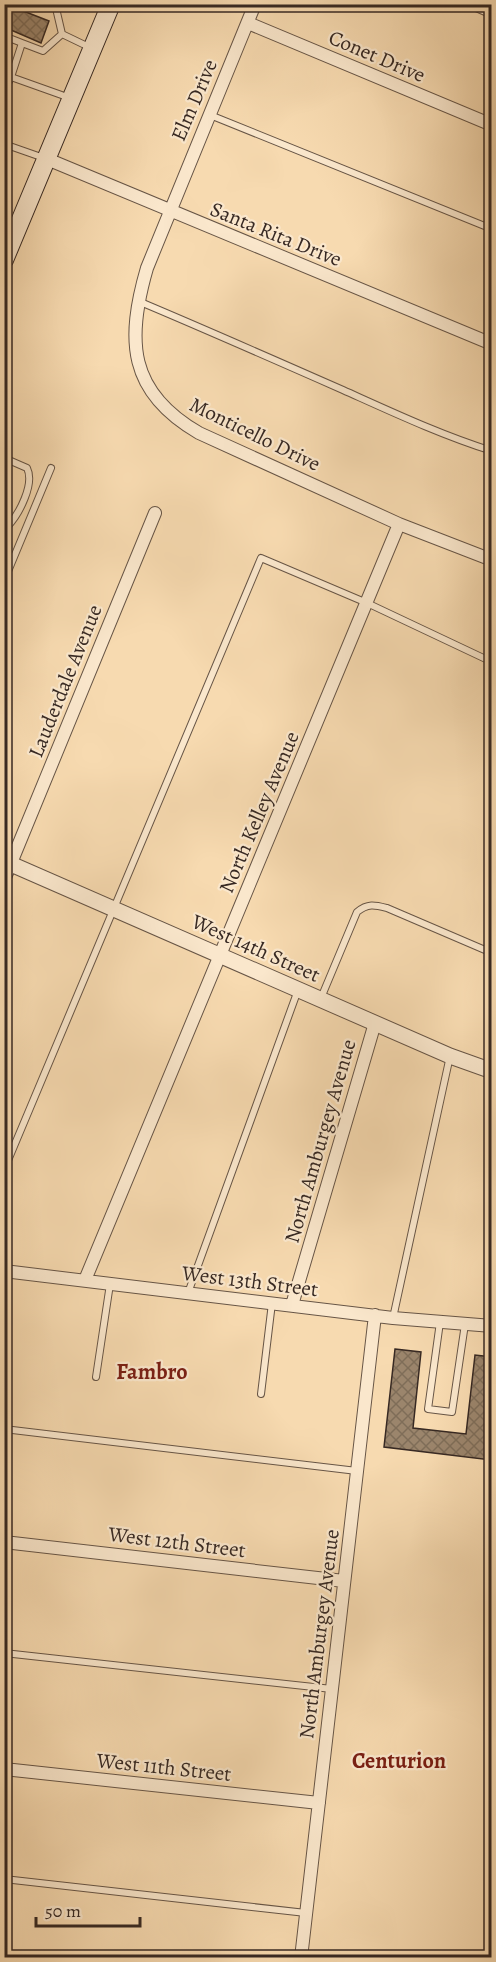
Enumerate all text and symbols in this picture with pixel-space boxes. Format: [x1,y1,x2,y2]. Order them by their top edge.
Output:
street label: Conet Drive [324,23,430,89]
street label: Elm Drive [164,55,224,145]
street label: Santa Rita Drive [206,195,346,273]
street label: Monticello Drive [185,390,325,478]
street label: Lauderdale Avenue [22,600,108,762]
street label: North Kelley Avenue [212,727,306,897]
street label: West 14th Street [187,907,325,989]
street label: North Amburgey Avenue [277,1036,363,1246]
street label: West 13th Street [179,1259,320,1303]
district label: Fambro [116,1357,188,1387]
street label: West 12th Street [106,1520,247,1564]
street label: North Amburgey Avenue [292,1528,346,1740]
street label: West 11th Street [94,1746,233,1788]
district label: Centurion [352,1746,446,1776]
scale bar [36,1890,140,1928]
text: 50 m [45,1899,81,1923]

